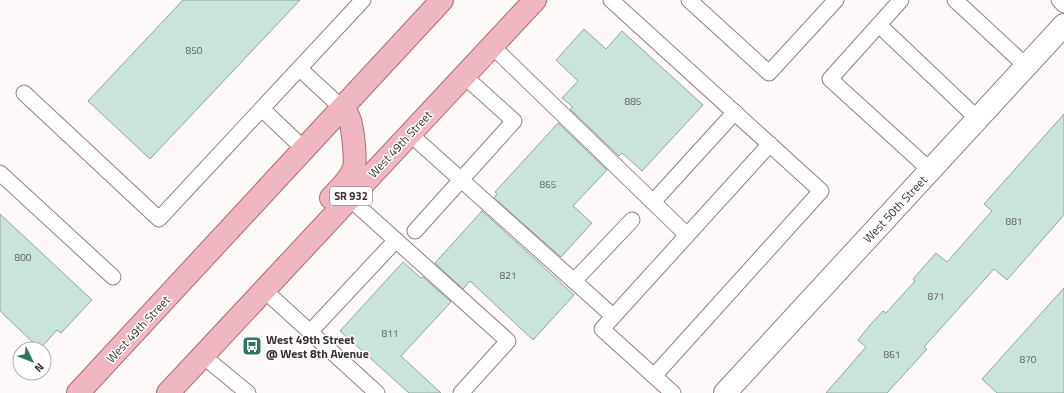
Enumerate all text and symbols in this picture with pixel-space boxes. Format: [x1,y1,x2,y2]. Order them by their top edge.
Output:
house number: 850 [186,43,203,58]
house number: 885 [625,94,642,109]
street label: West 49th Street [364,105,437,182]
street label: West 50th Street [859,170,932,247]
house number: 865 [540,177,557,192]
road number: SR 932 [330,187,372,205]
house number: 881 [1006,214,1022,229]
house number: 800 [15,250,32,265]
house number: 821 [500,268,516,283]
house number: 871 [928,289,944,304]
street label: West 49th Street [102,290,175,367]
house number: 811 [382,326,398,341]
place label: West 49th Street @ West 8th Avenue [266,330,369,363]
bus stop icon: West 49th Street @ West 8th Avenue [241,335,263,357]
north arrow [12,341,52,381]
house number: 861 [884,347,900,362]
house number: 870 [1020,352,1037,367]
text: N [31,360,48,376]

